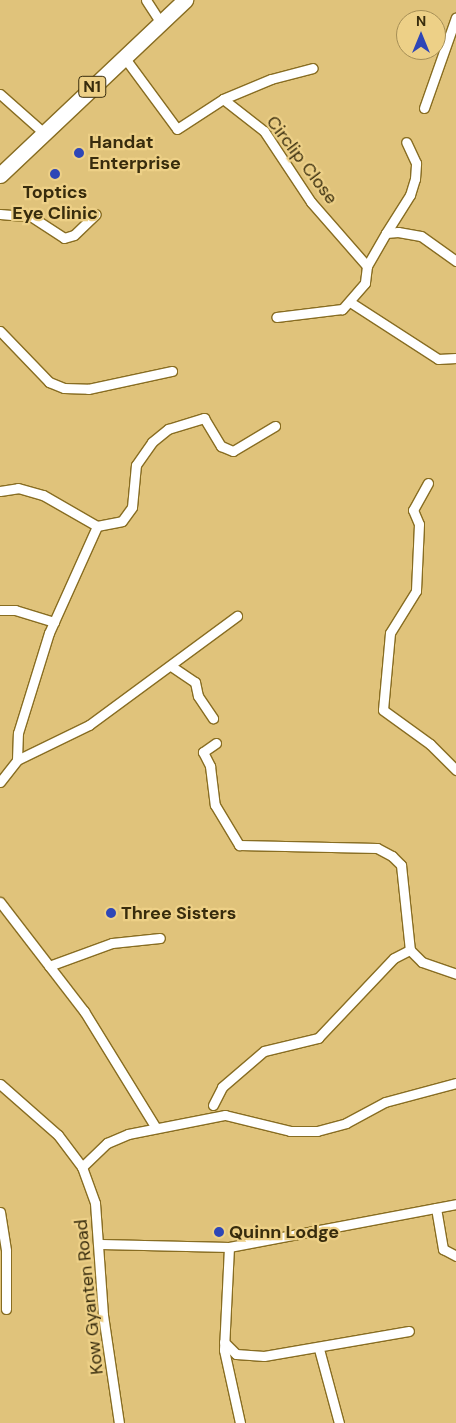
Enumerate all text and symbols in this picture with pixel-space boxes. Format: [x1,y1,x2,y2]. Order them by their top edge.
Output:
north arrow [396,10,446,60]
text: N [416,12,426,30]
road number: N1 [78,74,106,100]
street label: Circlip Close [262,112,342,208]
place label: Handat Enterprise [89,132,181,174]
marker: Handat Enterprise [73,147,85,159]
marker: Toptics Eye Clinic [49,168,61,180]
place label: Toptics Eye Clinic [12,182,98,224]
place label: Three Sisters [121,902,236,924]
marker: Three Sisters [105,907,117,919]
street label: Kow Gyanten Road [70,1218,108,1376]
place label: Quinn Lodge [229,1221,339,1243]
marker: Quinn Lodge [213,1226,225,1238]

